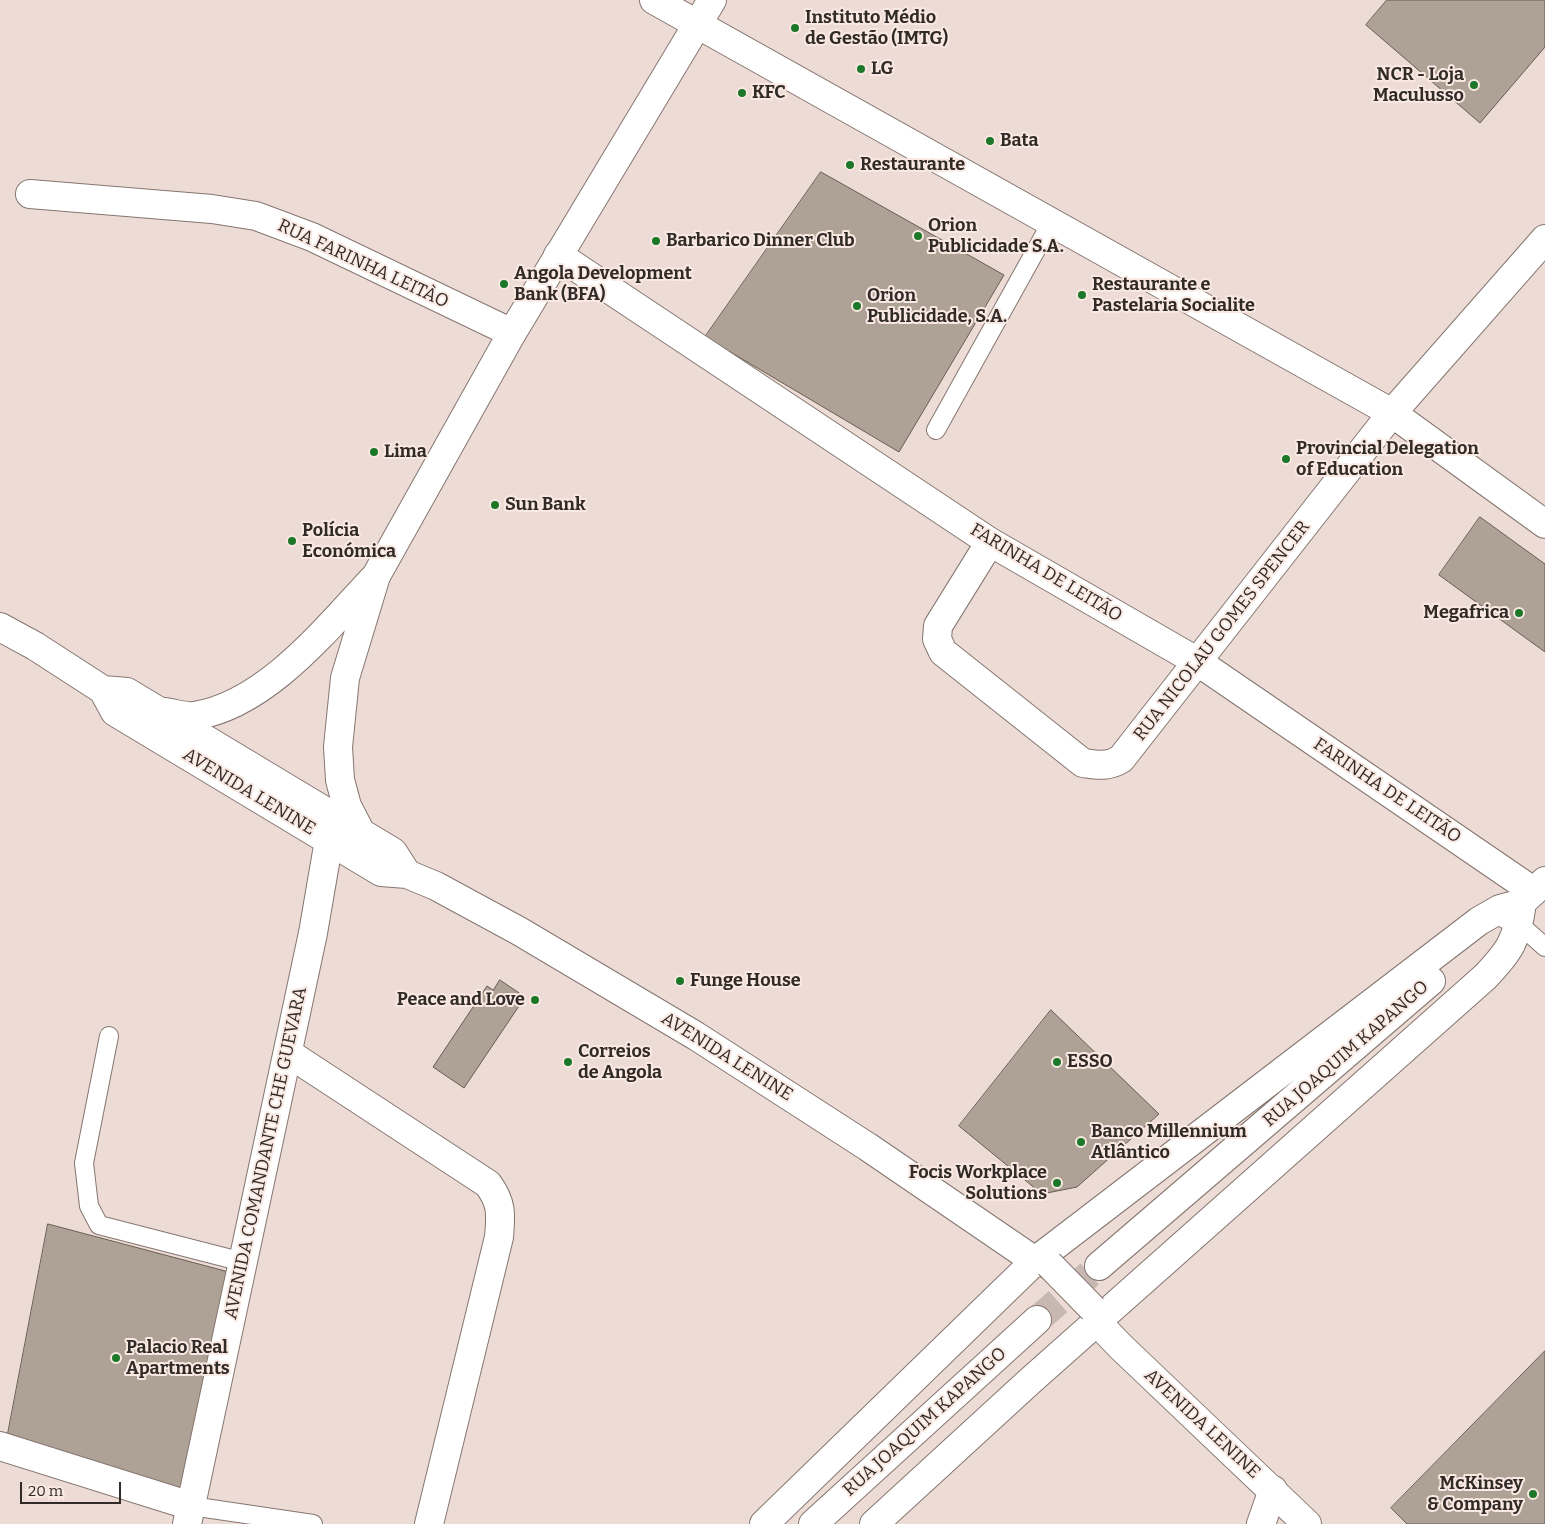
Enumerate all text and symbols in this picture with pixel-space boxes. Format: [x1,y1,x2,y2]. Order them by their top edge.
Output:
place label: Instituto Médio de Gestão (IMTG) [805,7,948,50]
marker: Instituto Médio de Gestão (IMTG) [789,22,801,34]
place label: LG [871,58,893,80]
marker: LG [855,63,867,75]
place label: NCR - Loja Maculusso [1373,64,1464,106]
marker: NCR - Loja Maculusso [1468,79,1480,91]
place label: KFC [752,82,786,104]
marker: KFC [736,87,748,99]
place label: Bata [1000,130,1039,152]
marker: Bata [984,135,996,147]
place label: Restaurante [860,154,965,176]
marker: Restaurante [844,159,856,171]
street label: RUA FARINHA LEITÀO [274,215,452,313]
place label: Orion Publicidade S.A. [928,215,1064,258]
place label: Barbarico Dinner Club [666,230,855,252]
marker: Orion Publicidade S.A. [912,230,924,242]
marker: Barbarico Dinner Club [650,235,662,247]
place label: Angola Development Bank (BFA) [514,263,692,306]
place label: Restaurante e Pastelaria Socialite [1092,274,1255,316]
marker: Angola Development Bank (BFA) [498,278,510,290]
place label: Orion Publicidade, S.A. [867,285,1007,328]
marker: Restaurante e Pastelaria Socialite [1076,289,1088,301]
marker: Orion Publicidade, S.A. [851,300,863,312]
place label: Provincial Delegation of Education [1296,438,1479,480]
place label: Lima [384,441,427,463]
marker: Lima [368,446,380,458]
marker: Provincial Delegation of Education [1280,453,1292,465]
place label: Sun Bank [505,494,586,516]
marker: Sun Bank [489,499,501,511]
street label: RUA NICOLAU GOMES SPENCER [1129,517,1315,745]
street label: FARINHA DE LEITÃO [966,519,1126,627]
place label: Polícia Económica [302,520,396,562]
marker: Polícia Económica [286,535,298,547]
place label: Megafrica [1423,602,1509,624]
marker: Megafrica [1513,607,1525,619]
street label: FARINHA DE LEITÃO [1309,734,1465,848]
street label: AVENIDA LENINE [179,744,319,840]
place label: Funge House [690,970,801,992]
marker: Funge House [674,975,686,987]
street label: RUA JOAQUIM KAPANGO [1259,976,1433,1132]
street label: AVENIDA COMANDANTE CHE GUEVARA [220,985,312,1321]
place label: Peace and Love [397,989,525,1011]
marker: Peace and Love [529,994,541,1006]
street label: AVENIDA LENINE [657,1008,797,1106]
place label: Correios de Angola [578,1041,662,1084]
place label: ESSO [1067,1051,1113,1073]
marker: Correios de Angola [562,1056,574,1068]
marker: ESSO [1051,1056,1063,1068]
place label: Banco Millennium Atlântico [1091,1121,1247,1164]
marker: Banco Millennium Atlântico [1075,1136,1087,1148]
place label: Focis Workplace Solutions [909,1162,1047,1204]
marker: Focis Workplace Solutions [1051,1177,1063,1189]
place label: Palacio Real Apartments [126,1337,230,1380]
street label: RUA JOAQUIM KAPANGO [839,1343,1011,1501]
marker: Palacio Real Apartments [110,1352,122,1364]
street label: AVENIDA LENINE [1139,1365,1265,1483]
scale bar [22,1472,124,1504]
place label: McKinsey & Company [1427,1473,1523,1516]
text: 20 m [28,1482,63,1500]
marker: McKinsey & Company [1527,1488,1539,1500]

